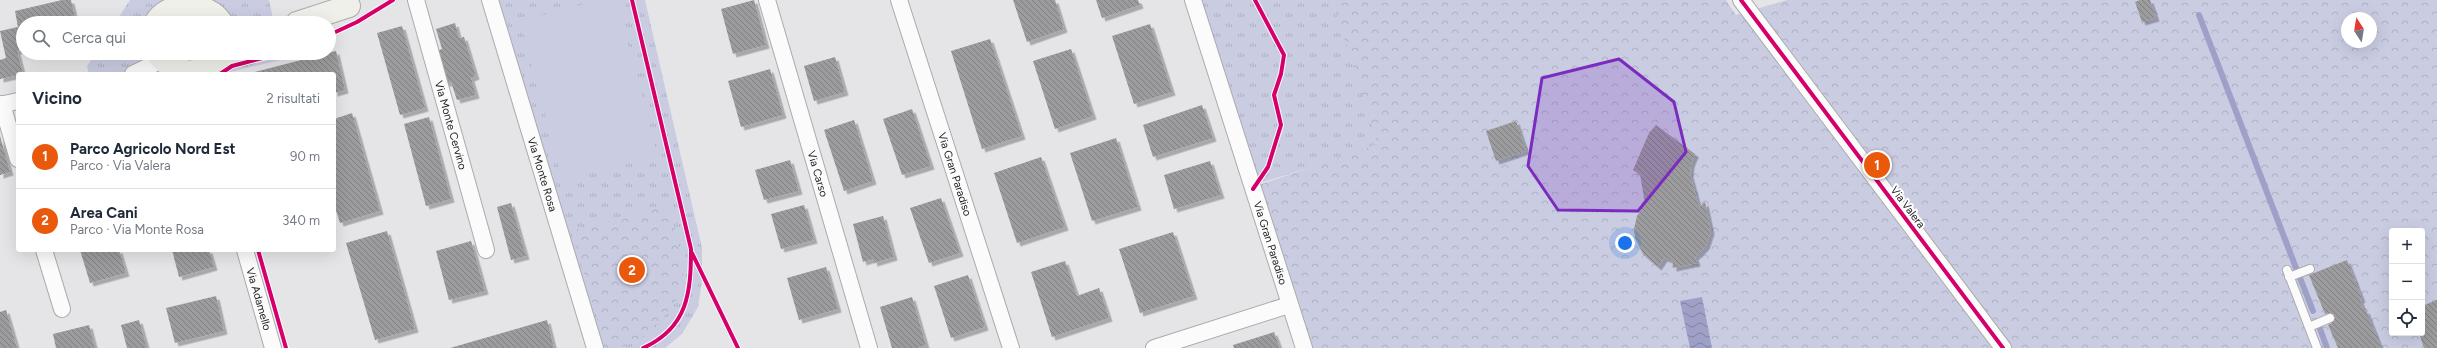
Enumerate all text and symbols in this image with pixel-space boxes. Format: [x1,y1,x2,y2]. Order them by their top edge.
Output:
north arrow [2341,12,2377,48]
search box [16,16,336,60]
icon: search [30,27,52,49]
text: Cerca qui [62,29,126,47]
street label: Via Monte Cervino [432,79,469,171]
text: Vicino [32,88,82,108]
text: 2 risultati [266,91,320,106]
street label: Via Gran Paradiso [935,131,974,218]
street label: Via Monte Rosa [525,136,559,213]
text: Parco Agricolo Nord Est [70,140,235,158]
text: 1 [42,149,48,164]
text: 90 m [290,149,320,164]
street label: Via Carso [805,149,830,198]
pin: 1 [1864,150,1890,180]
text: Parco · Via Valera [70,158,171,173]
street label: Via Valera [1888,184,1928,231]
street label: Via Gran Paradiso [1251,200,1289,286]
text: Area Cani [70,204,138,222]
text: 2 [41,213,49,228]
text: 340 m [282,213,320,228]
text: Parco · Via Monte Rosa [70,222,204,237]
map controls [2389,228,2425,336]
button: + [2389,228,2425,264]
your location [1615,233,1635,253]
pin: 2 [619,255,645,285]
button: − [2389,264,2425,300]
street label: Via Adamello [243,266,274,332]
button: locate [2389,300,2425,336]

